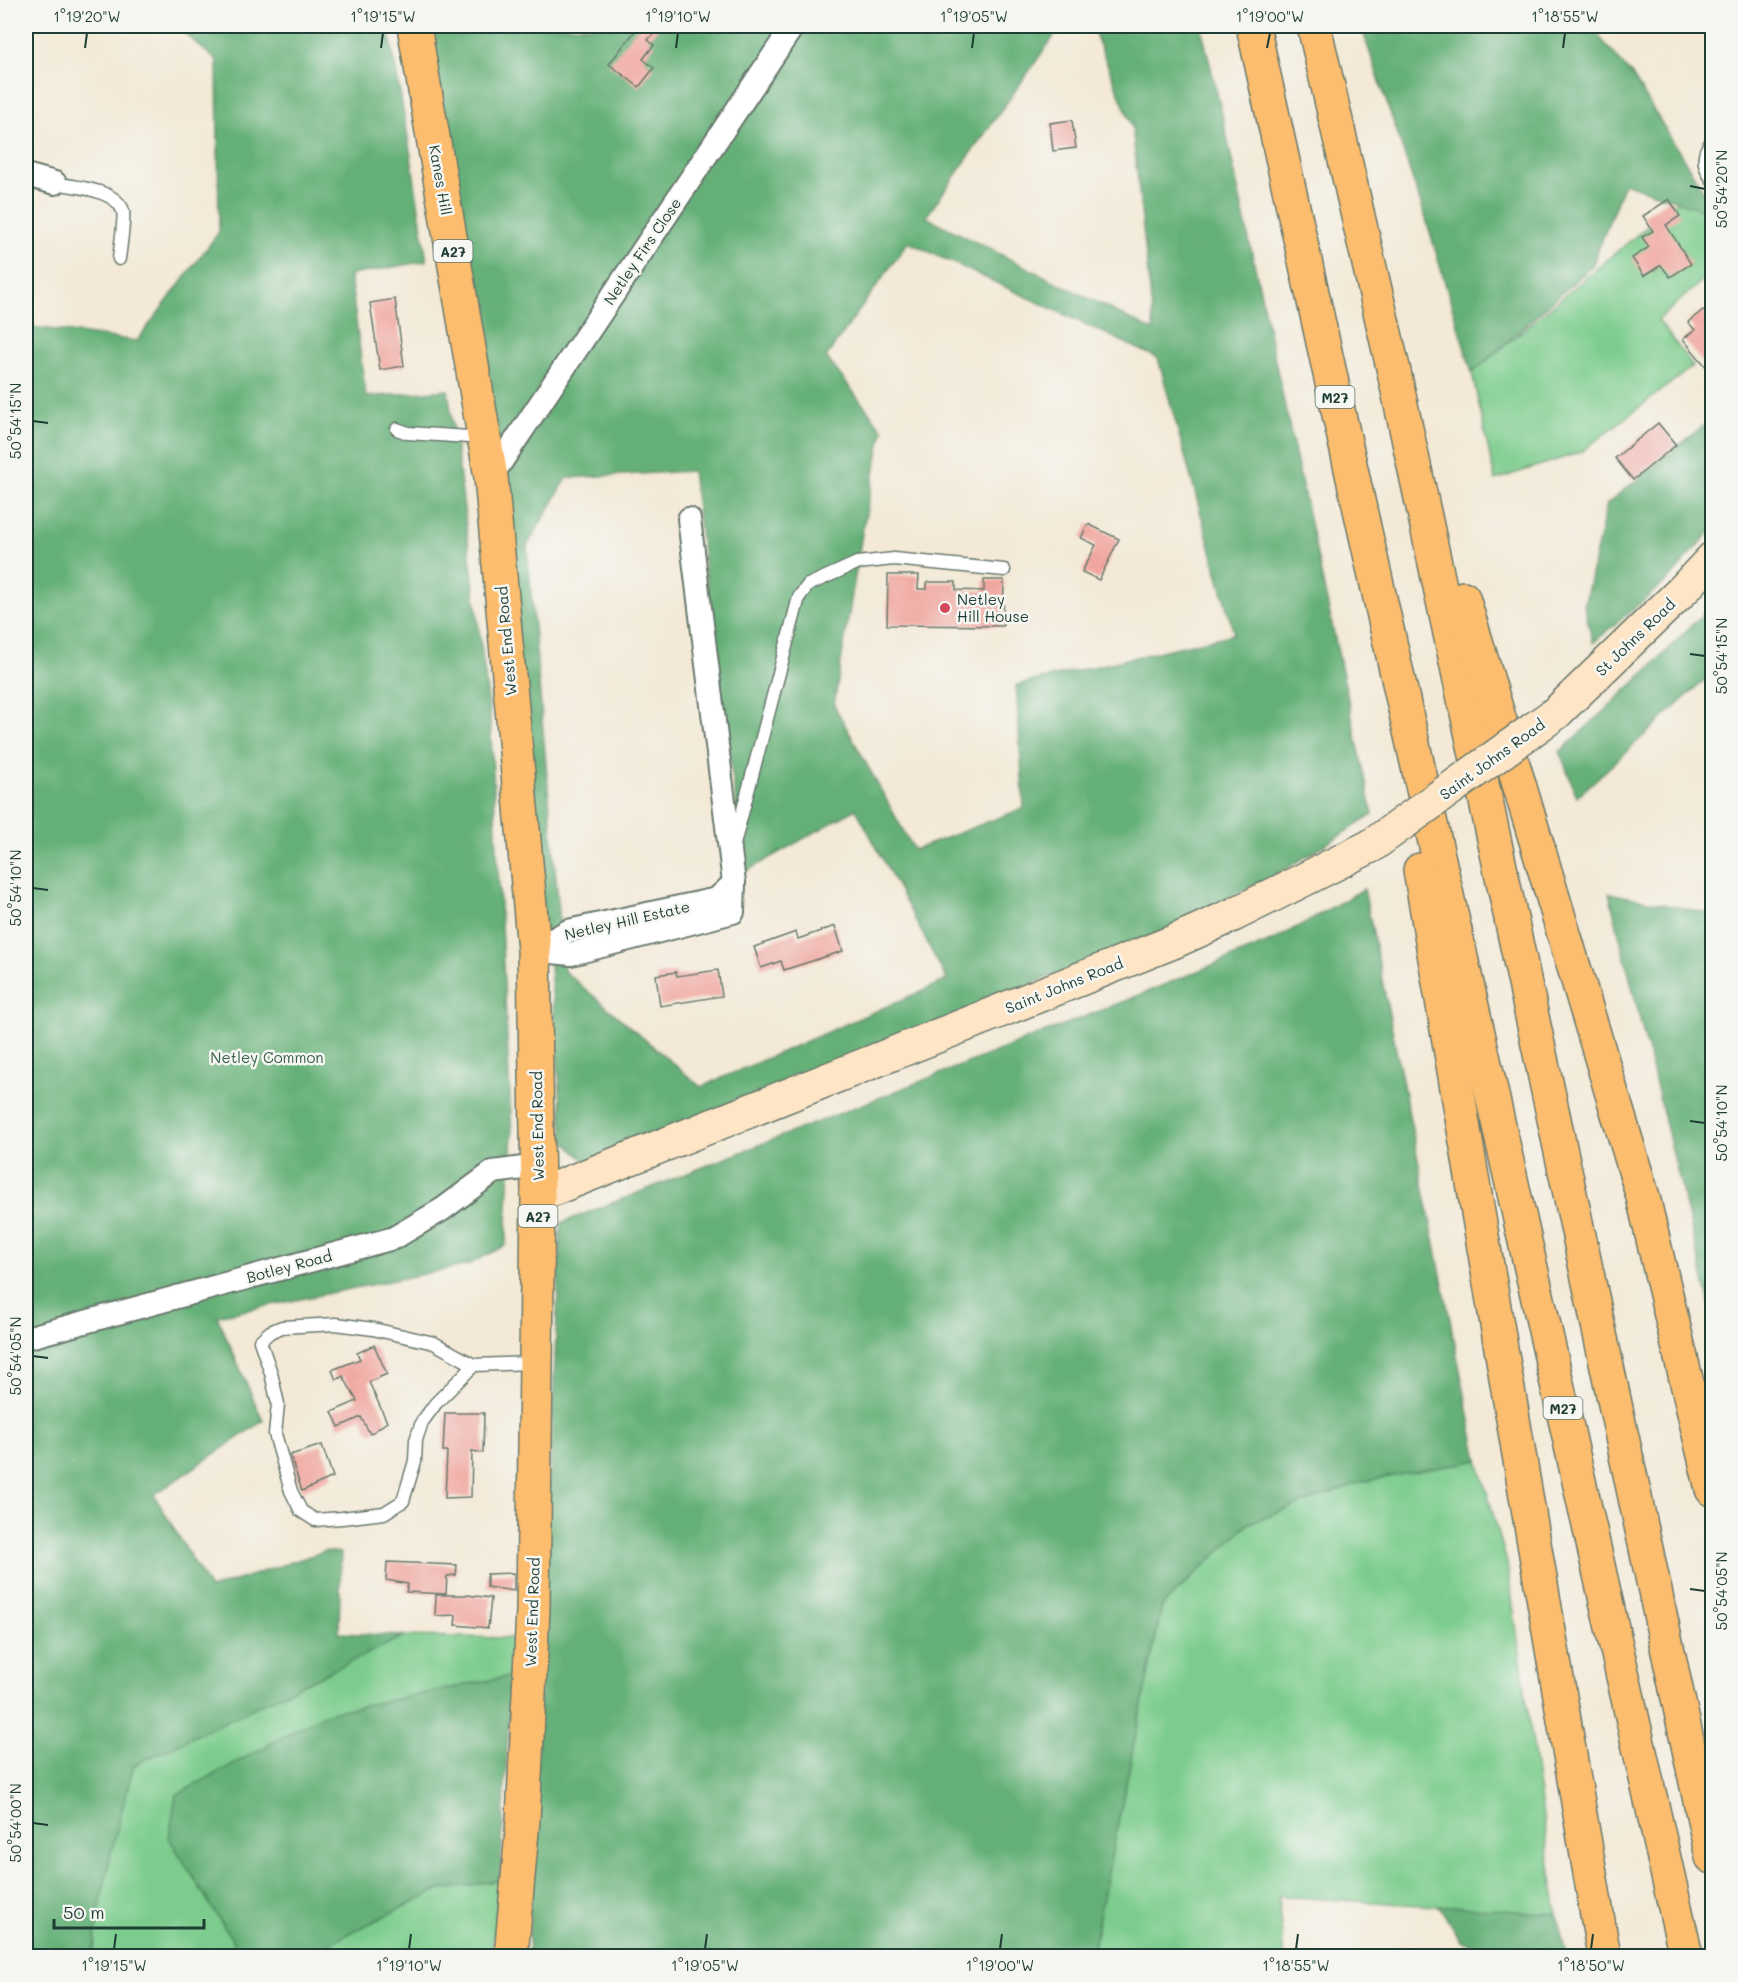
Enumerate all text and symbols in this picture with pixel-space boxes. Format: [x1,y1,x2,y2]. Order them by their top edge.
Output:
text: 1°19'20"W [53,6,121,26]
text: 1°19'15"W [350,6,416,26]
text: 1°19'10"W [645,6,711,26]
text: 1°19'05"W [940,6,1008,26]
text: 1°19'00"W [1236,6,1304,26]
text: 1°18'55"W [1531,6,1599,26]
street label: Kanes Hill [425,143,457,217]
text: 50°54'20"N [1711,150,1731,228]
street label: Netley Firs Close [599,194,685,308]
road number: A27 [434,240,472,262]
text: 50°54'15"N [5,383,25,459]
road number: M27 [1316,386,1354,408]
street label: West End Road [491,585,521,697]
place label: Netley Hill House [957,589,1029,626]
street label: St Johns Road [1591,594,1679,680]
marker: Netley Hill House [938,601,952,615]
text: 50°54'15"N [1711,618,1731,694]
street label: Saint Johns Road [1435,714,1549,804]
text: 50°54'10"N [5,850,25,926]
street label: Netley Hill Estate [562,896,692,944]
street label: Saint Johns Road [1002,952,1126,1018]
park label: Netley Common [210,1047,324,1067]
street label: West End Road [526,1071,548,1181]
text: 50°54'10"N [1711,1085,1731,1161]
road number: A27 [518,1205,558,1227]
street label: Botley Road [244,1245,334,1287]
text: 50°54'05"N [5,1316,25,1396]
road number: M27 [1544,1397,1582,1419]
text: 50°54'05"N [1711,1551,1731,1631]
street label: West End Road [520,1557,544,1667]
text: 50°54'00"N [5,1783,25,1863]
scale bar [54,1892,204,1930]
text: 50 m [63,1900,105,1924]
text: 1°19'15"W [81,1955,147,1975]
text: 1°19'10"W [376,1955,442,1975]
text: 1°19'05"W [671,1955,739,1975]
text: 1°19'00"W [966,1955,1034,1975]
text: 1°18'55"W [1262,1955,1330,1975]
text: 1°18'50"W [1557,1955,1625,1975]

